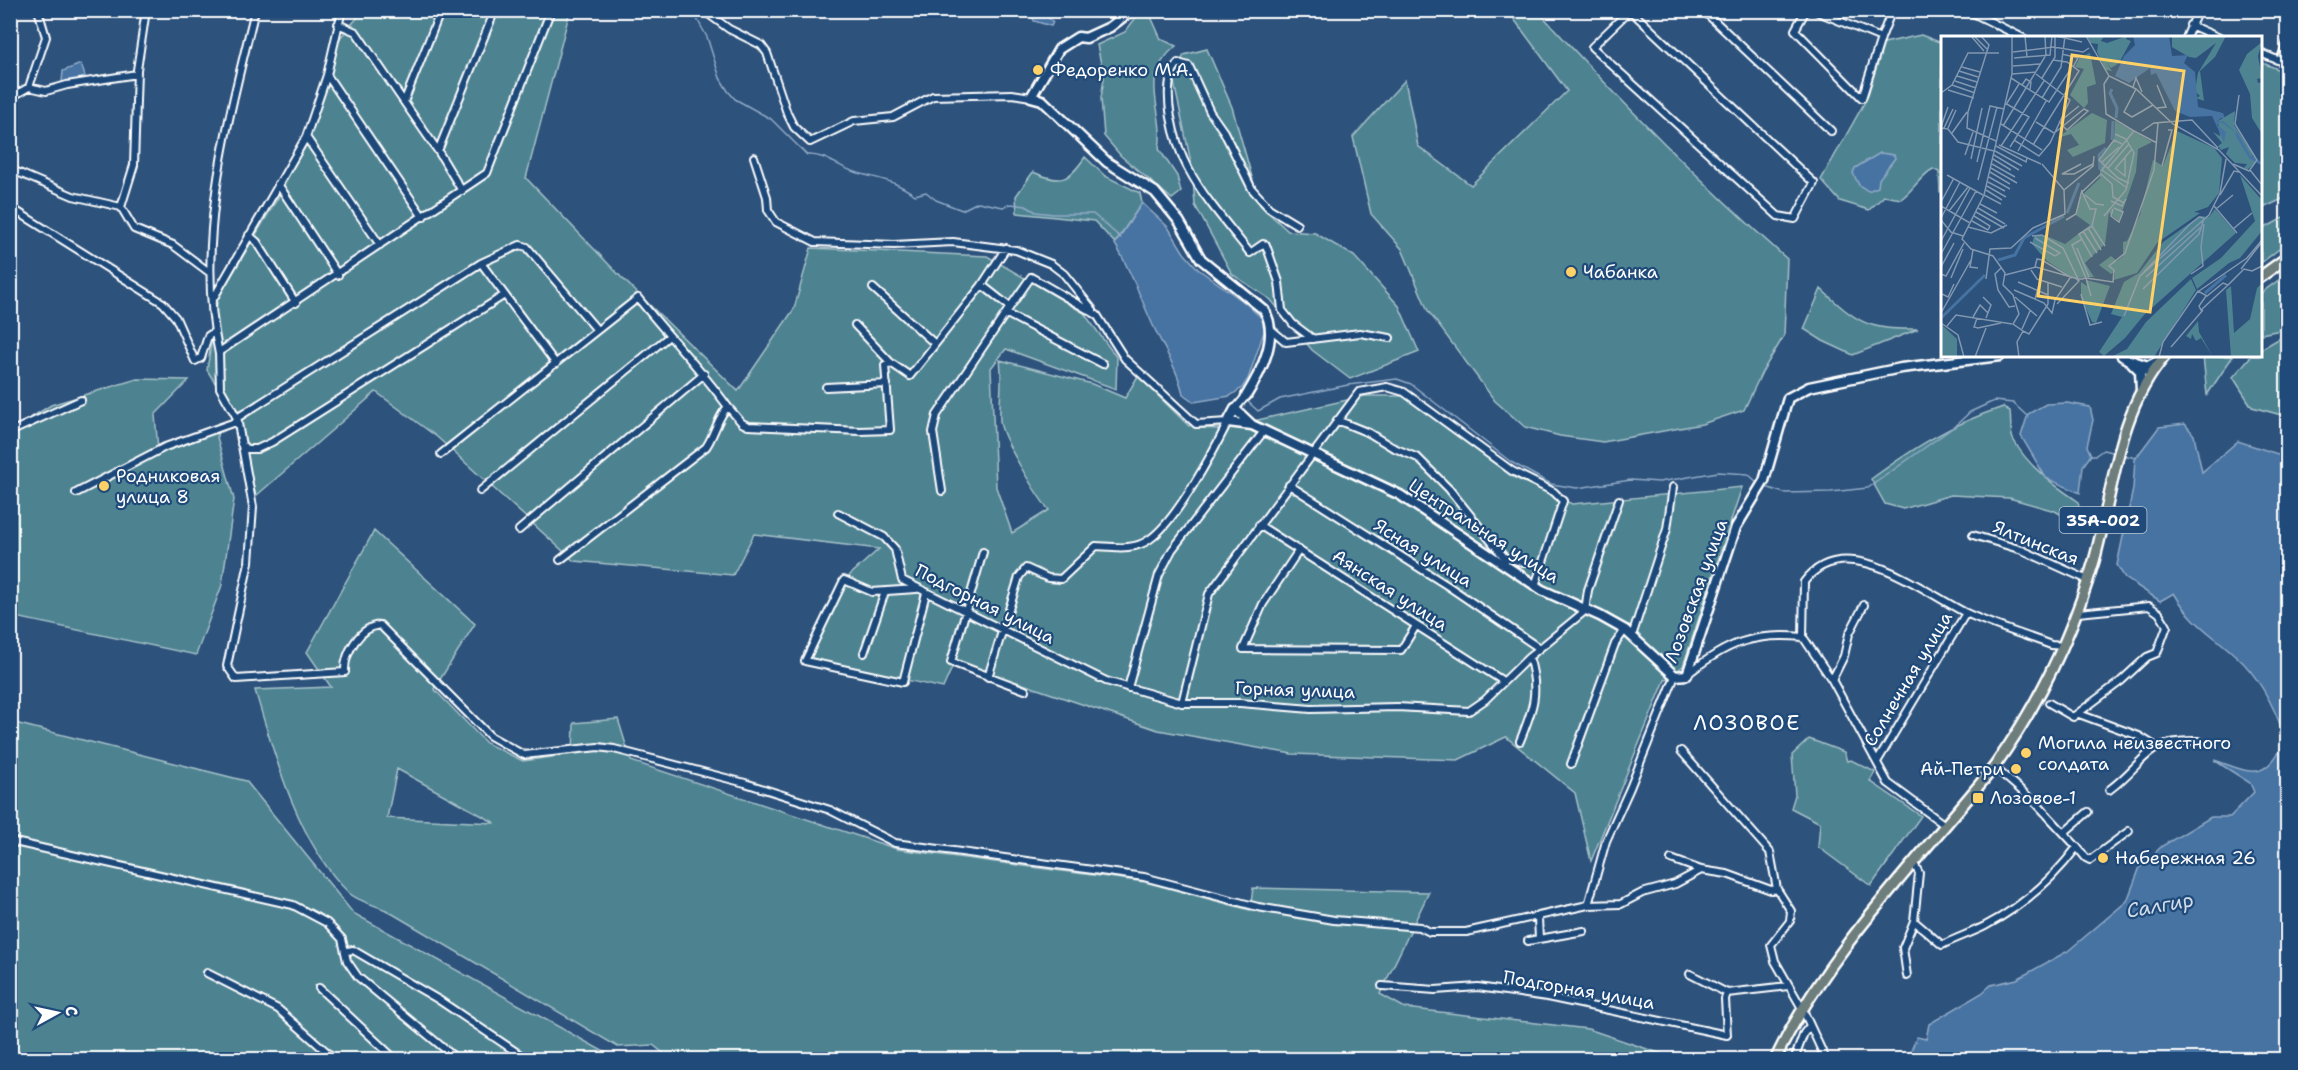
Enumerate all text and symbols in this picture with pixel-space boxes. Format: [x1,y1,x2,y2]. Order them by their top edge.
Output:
inset map [1941,36,2262,357]
place label: Федоренко М.А. [1050,58,1193,82]
marker: Федоренко М.А. [1031,63,1045,77]
place label: Чабанка [1583,260,1658,284]
marker: Чабанка [1564,265,1578,279]
place label: Родниковая улица 8 [116,464,220,509]
street label: Центральная улица [1404,473,1564,589]
marker: Родниковая улица 8 [97,479,111,493]
road number: 35А-002 [2060,507,2146,533]
street label: Ясная улица [1369,513,1477,593]
street label: Ялтинская [1989,515,2083,571]
street label: Лозовская улица [1659,516,1733,666]
street label: Аянская улица [1328,544,1452,636]
street label: Подгорная улица [911,558,1059,650]
street label: Солнечная улица [1858,607,1958,751]
street label: Горная улица [1235,676,1355,704]
district label: ЛОЗОВОЕ [1693,709,1801,737]
place label: Могила неизвестного солдата [2038,731,2231,776]
marker: Могила неизвестного солдата [2019,746,2033,760]
place label: Ай-Петри [1920,757,2004,781]
marker: Ай-Петри [2009,762,2023,776]
place label: Лозовое-1 [1990,786,2076,810]
marker: Лозовое-1 [1971,791,1985,805]
place label: Набережная 26 [2115,846,2256,870]
marker: Набережная 26 [2096,851,2110,865]
water label: Салгир [2124,886,2196,924]
street label: Подгорная улица [1501,965,1657,1015]
north arrow [27,983,87,1043]
text: С [60,1005,82,1017]

